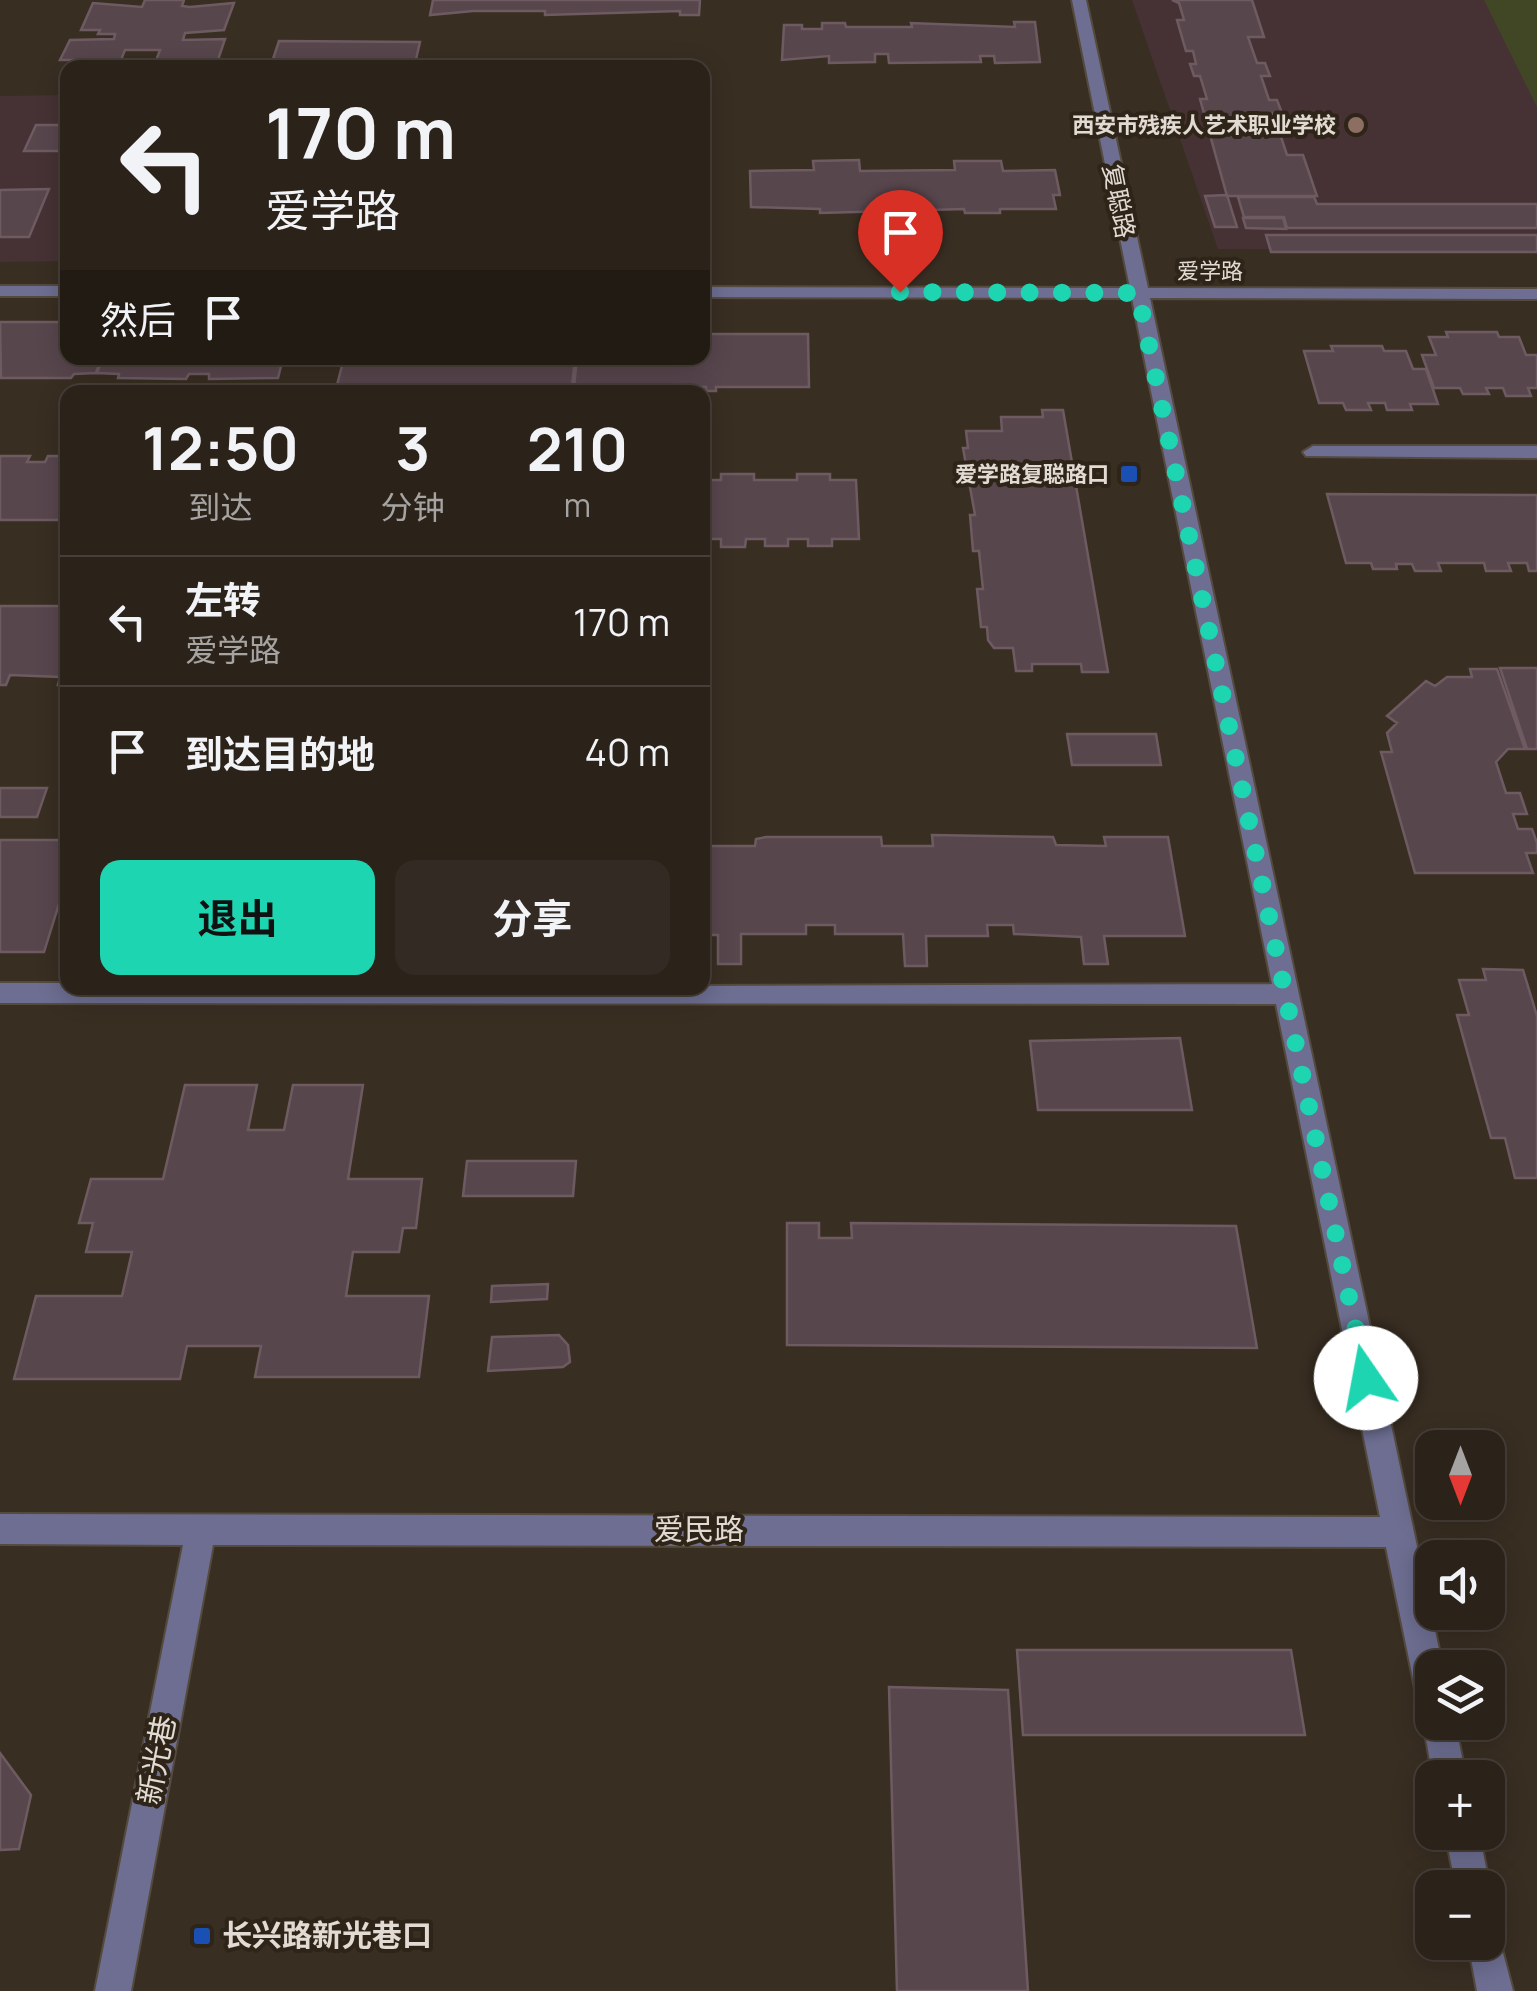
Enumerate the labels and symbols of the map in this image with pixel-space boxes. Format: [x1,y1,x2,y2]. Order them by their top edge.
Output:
place label: 西安市残疾人艺术职业学校 [1072,110,1336,140]
marker: 西安市残疾人艺术职业学校 [1345,114,1367,136]
street label: 复聪路 [1095,161,1144,241]
pin [858,190,943,293]
street label: 爱学路 [1177,256,1243,286]
place label: 爱学路复聪路口 [955,459,1109,489]
marker: 爱学路复聪路口 [1118,463,1140,485]
position arrow [1314,1326,1418,1430]
north arrow [1415,1430,1505,1520]
street label: 爱民路 [654,1508,744,1549]
street label: 新光巷 [127,1712,184,1808]
place label: 长兴路新光巷口 [222,1914,432,1955]
marker: 长兴路新光巷口 [191,1925,213,1947]

